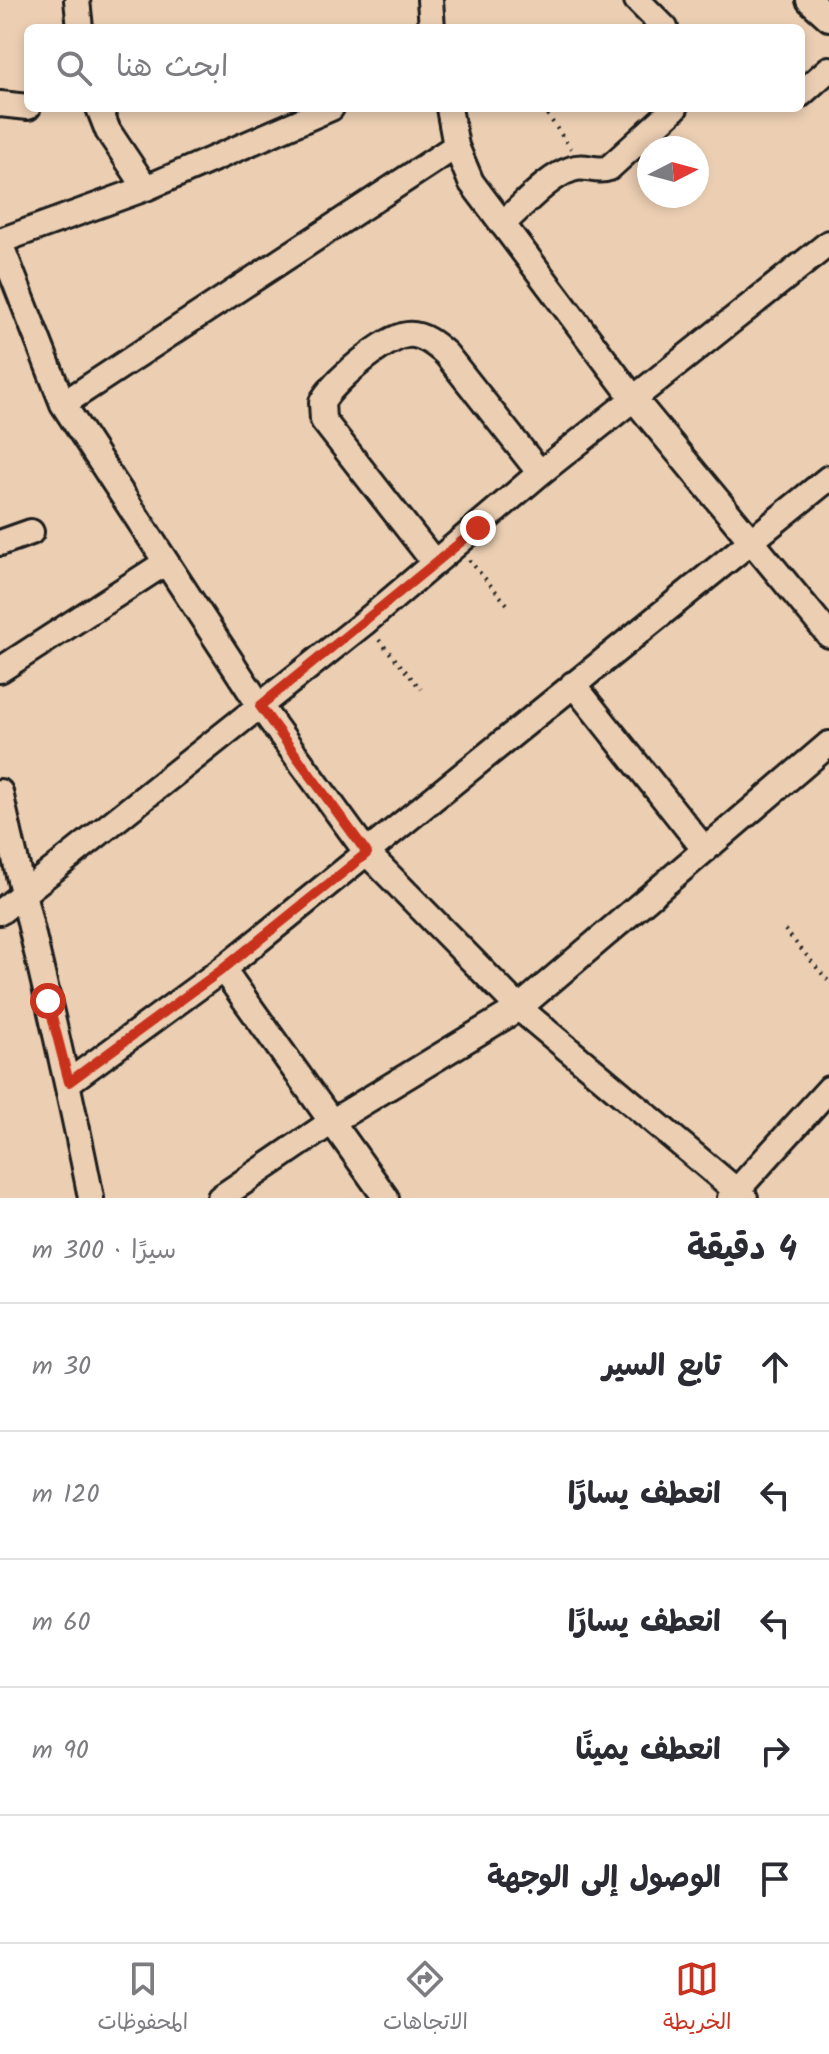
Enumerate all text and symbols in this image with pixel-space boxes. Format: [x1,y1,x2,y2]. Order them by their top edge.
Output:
search box [24,24,805,112]
text: ابحث هنا [116,44,228,92]
icon: search [52,46,96,90]
north arrow [637,136,709,208]
route end [460,510,496,546]
route start [30,983,66,1019]
text: 4 دقيقة [687,1223,797,1277]
text: سيرًا · 300 m [32,1230,176,1272]
text: تابع السير [603,1343,721,1391]
icon: ahead [753,1345,797,1389]
text: 30 m [32,1346,91,1388]
text: انعطف يسارًا [568,1471,721,1519]
icon: left [753,1473,797,1517]
text: 120 m [32,1474,99,1516]
text: انعطف يسارًا [568,1599,721,1647]
icon: left [753,1601,797,1645]
text: 60 m [32,1602,91,1644]
text: انعطف يمينًا [575,1727,721,1775]
icon: right [753,1729,797,1773]
text: 90 m [32,1730,89,1772]
text: الوصول إلى الوجهة [487,1855,721,1903]
icon: arrive [753,1857,797,1901]
tab: المحفوظات [97,1957,188,2041]
tab: الاتجاهات [383,1957,468,2041]
tab: الخريطة [663,1957,732,2041]

